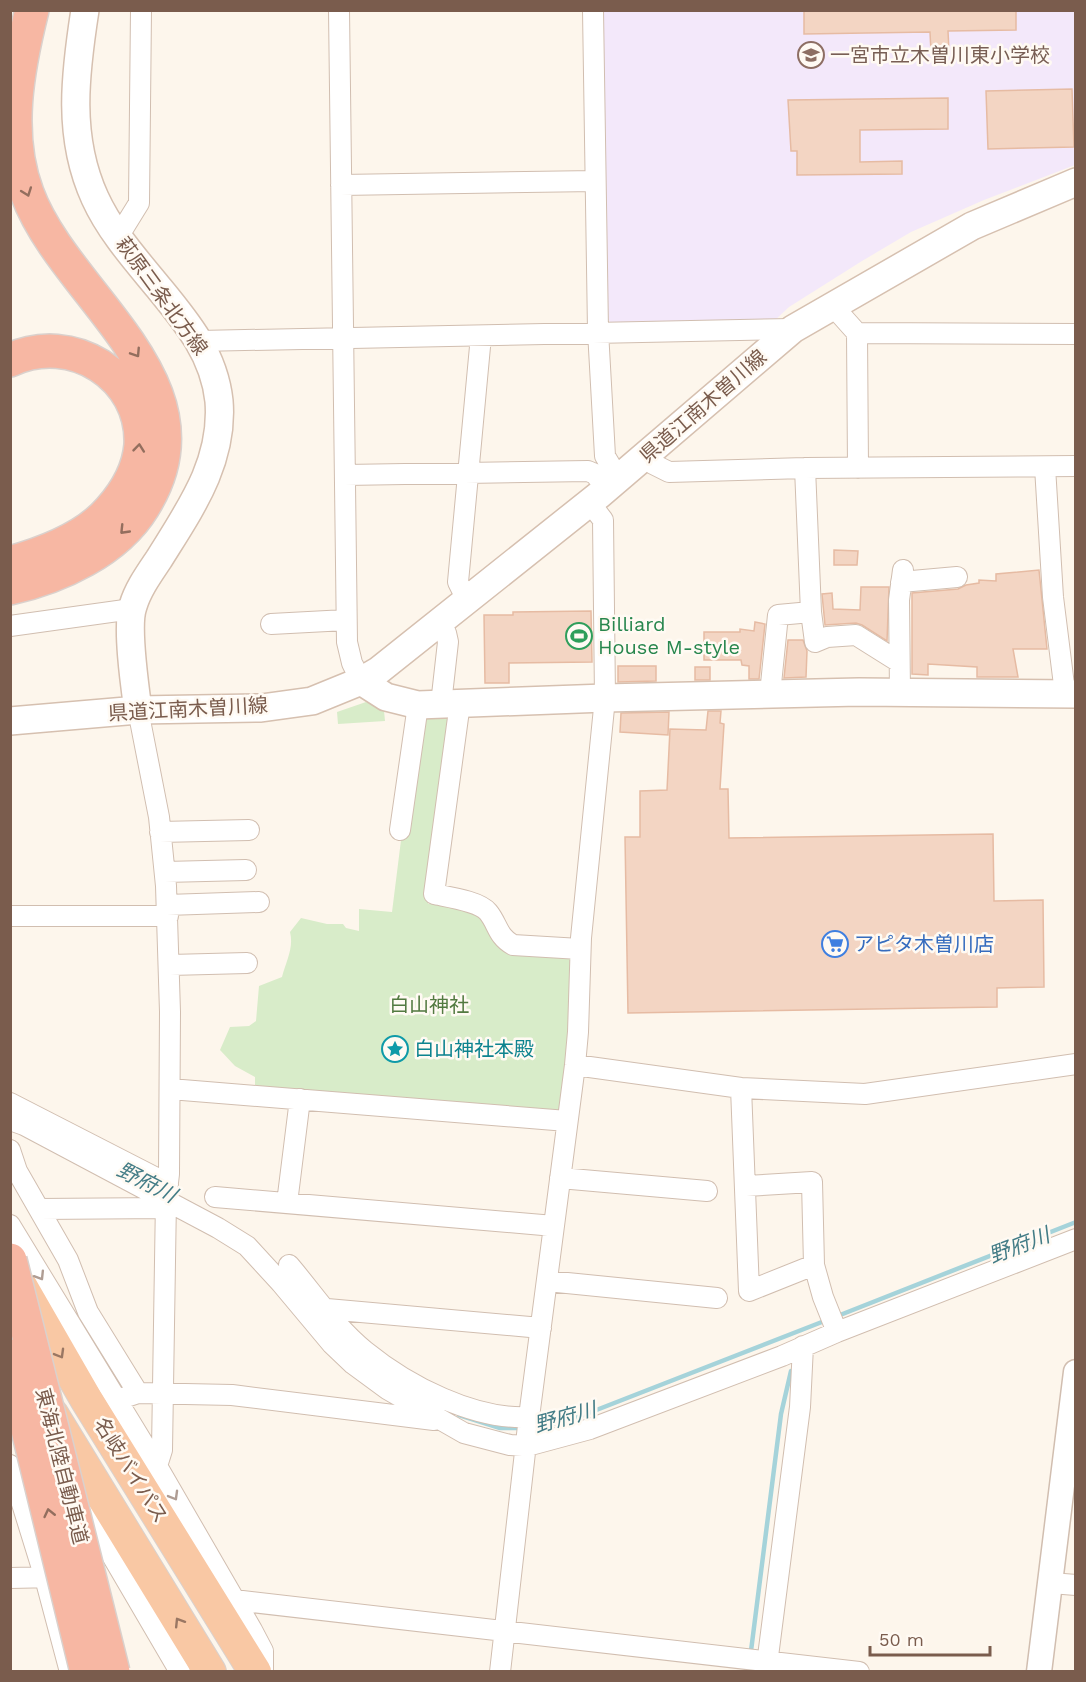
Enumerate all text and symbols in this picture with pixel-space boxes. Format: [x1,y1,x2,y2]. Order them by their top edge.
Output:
school or university icon: 一宮市立木曽川東小学校 [796,40,826,70]
place label: 一宮市立木曽川東小学校 [830,43,1050,67]
one-way arrow [19,186,32,197]
street label: 萩原三条北方線 [111,232,213,360]
street label: 県道江南木曽川線 [635,344,771,468]
one-way arrow [128,346,139,357]
one-way arrow [132,443,145,452]
one-way arrow [120,522,131,533]
place label: Billiard House M-style [598,612,740,659]
sports icon: Billiard House M-style [564,621,594,651]
street label: 県道江南木曽川線 [107,693,269,725]
supermarket icon: アピタ木曽川店 [820,929,850,959]
place label: アピタ木曽川店 [854,932,994,956]
park label: 白山神社 [389,993,469,1017]
place icon: 白山神社本殿 [380,1034,410,1064]
place label: 白山神社本殿 [414,1037,534,1061]
water label: 野府川 [113,1157,183,1208]
water label: 野府川 [985,1221,1055,1268]
one-way arrow [33,1269,44,1280]
one-way arrow [53,1348,65,1358]
street label: 東海北陸自動車道 [31,1385,93,1547]
water label: 野府川 [531,1396,601,1437]
street label: 名岐バイパス [89,1413,173,1527]
one-way arrow [167,1490,178,1500]
one-way arrow [43,1508,56,1518]
one-way arrow [175,1618,187,1628]
scale bar [870,1619,990,1657]
text: 50 m [879,1629,924,1650]

